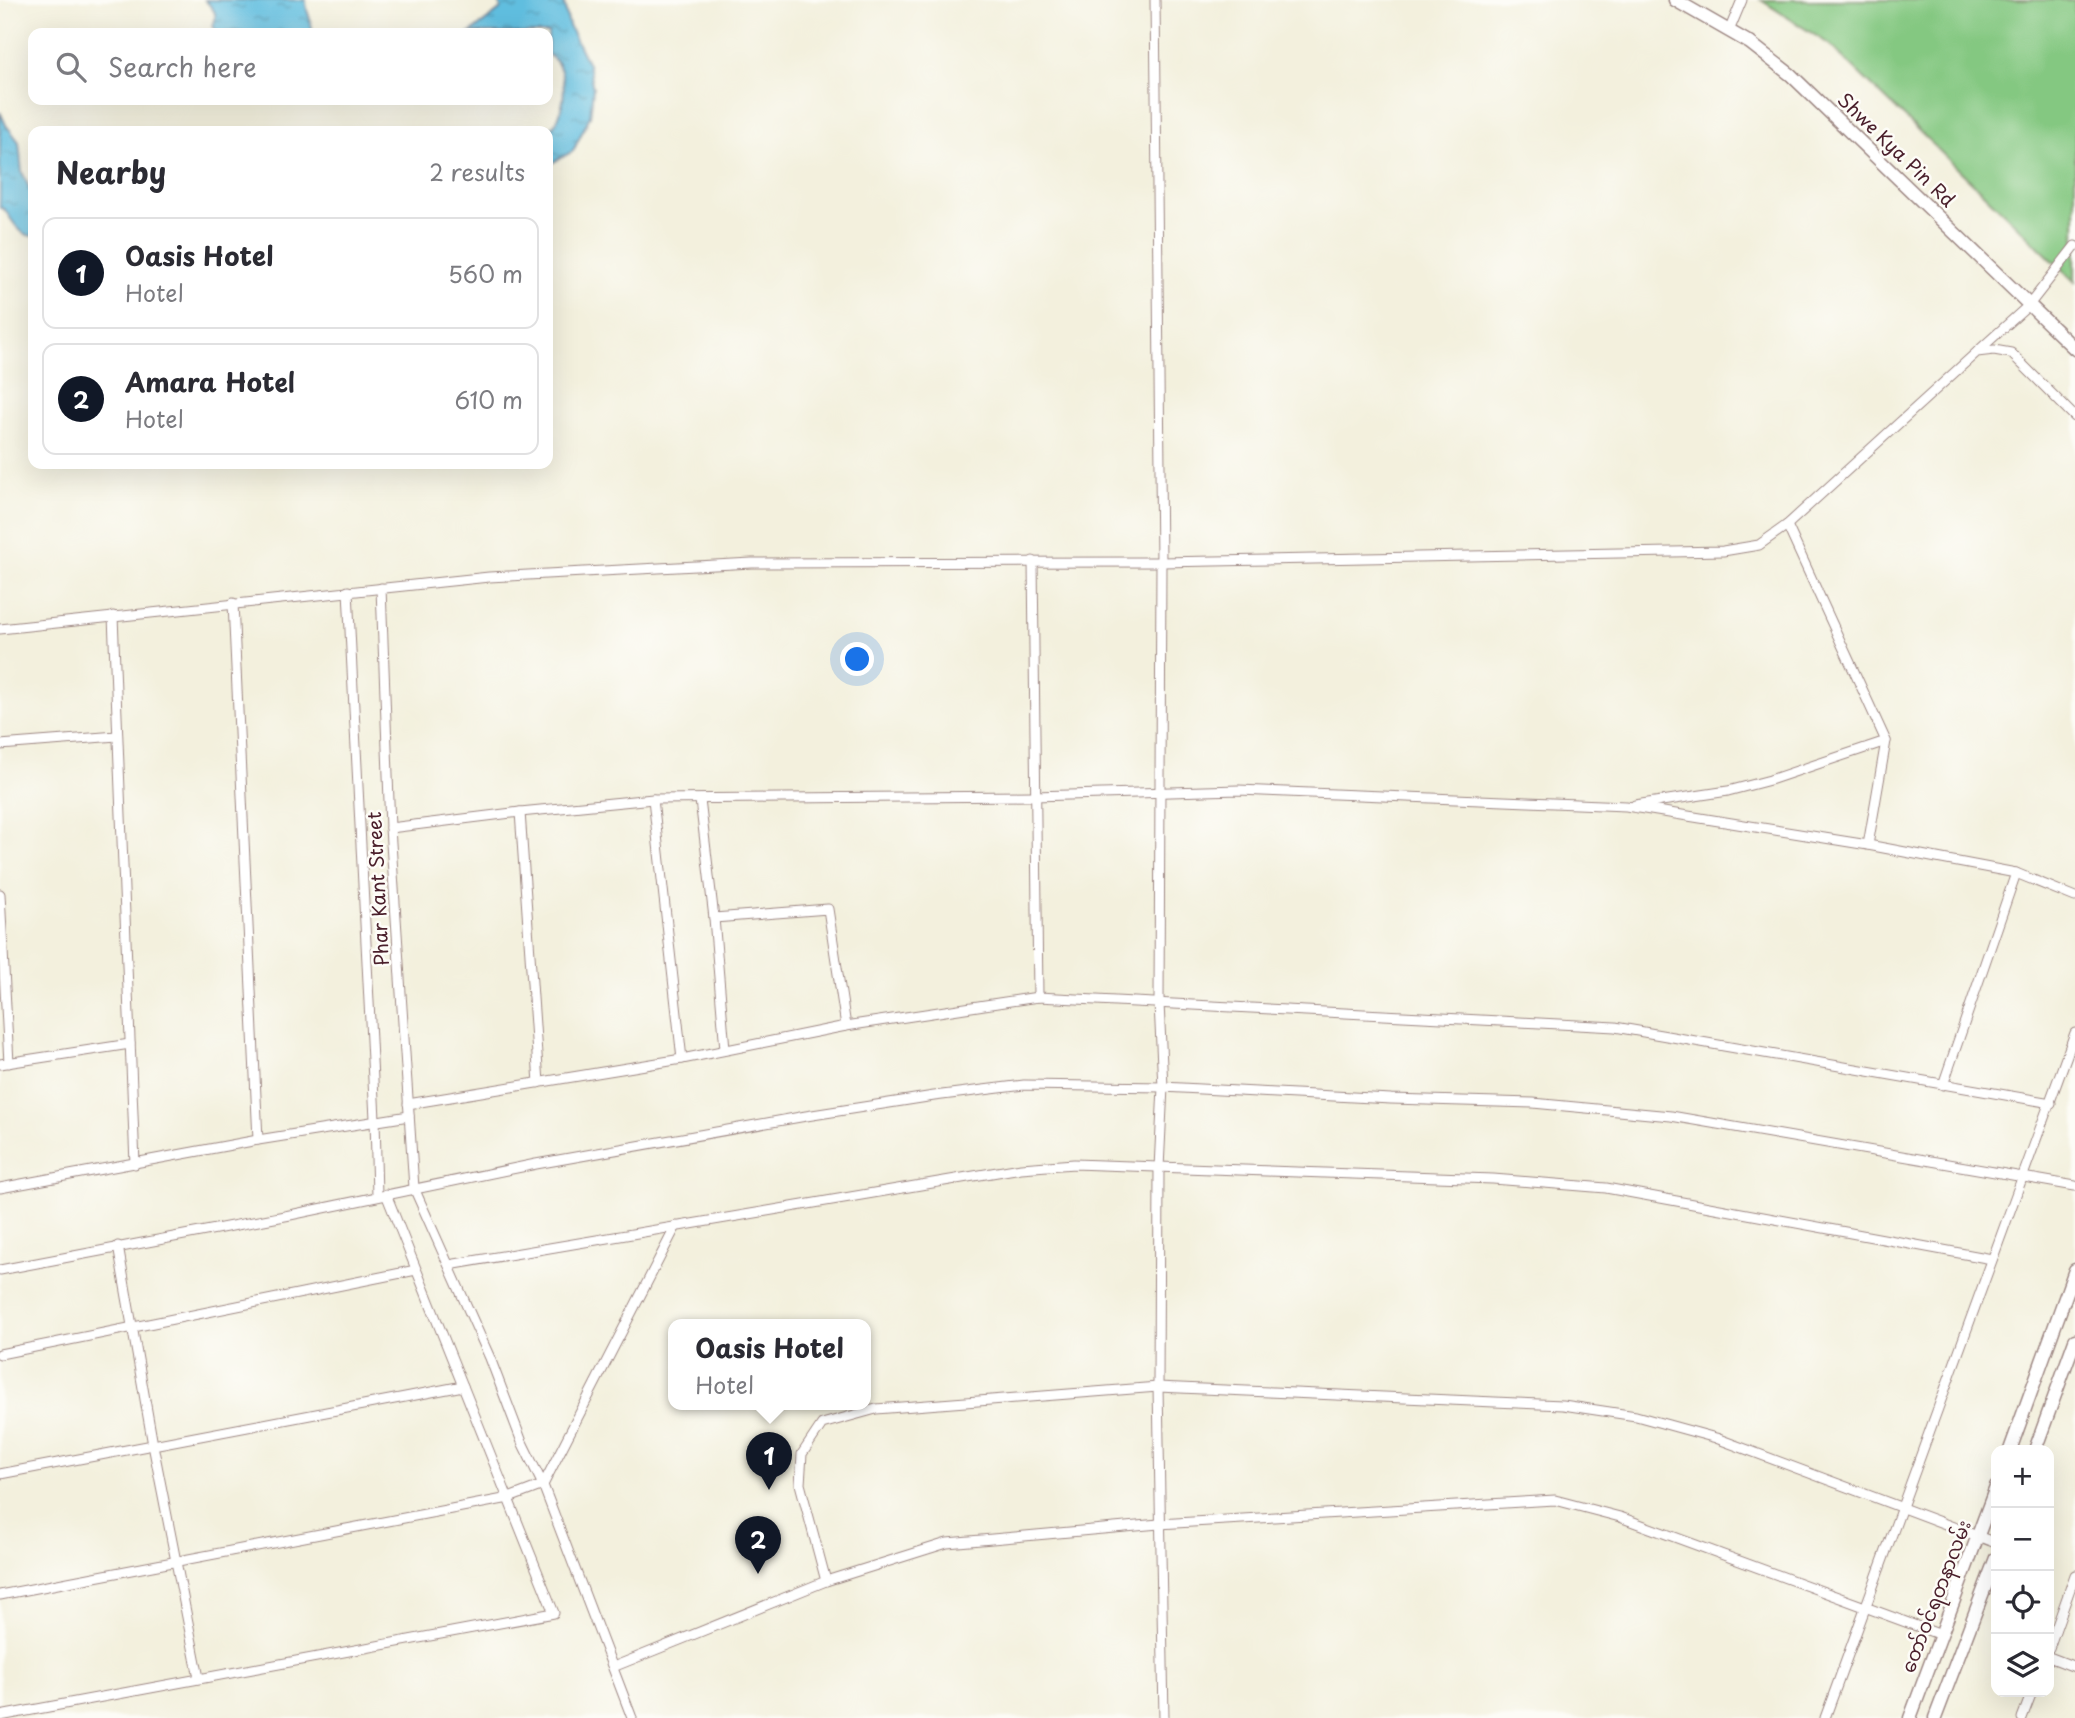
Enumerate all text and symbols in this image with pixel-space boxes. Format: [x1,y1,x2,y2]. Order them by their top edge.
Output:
search box [28,28,553,105]
text: Search here [108,47,257,86]
icon: search [52,48,90,86]
street label: Shwe Kya Pin Rd [1832,85,1962,213]
text: Nearby [56,149,166,194]
text: 2 results [429,154,525,189]
text: Oasis Hotel [125,236,273,275]
text: 1 [76,256,87,291]
text: 560 m [448,256,523,291]
text: Hotel [125,275,184,310]
text: Amara Hotel [125,362,295,401]
text: 2 [73,382,89,417]
text: 610 m [455,382,523,417]
text: Hotel [125,401,184,436]
your location [840,642,874,676]
street label: Phar Kant Street [359,811,395,967]
popup [668,1319,871,1410]
text: Oasis Hotel [695,1328,844,1367]
text: Hotel [695,1367,754,1402]
pin: 1 [746,1432,792,1490]
map controls [1991,1445,2054,1697]
button: + [1991,1445,2054,1508]
button: − [1991,1508,2054,1571]
pin: 2 [735,1516,781,1574]
street label: တော်ဝင်ရတနာလမ်း [1893,1516,1980,1678]
button: locate [1991,1571,2054,1634]
button: layers [1991,1634,2054,1697]

